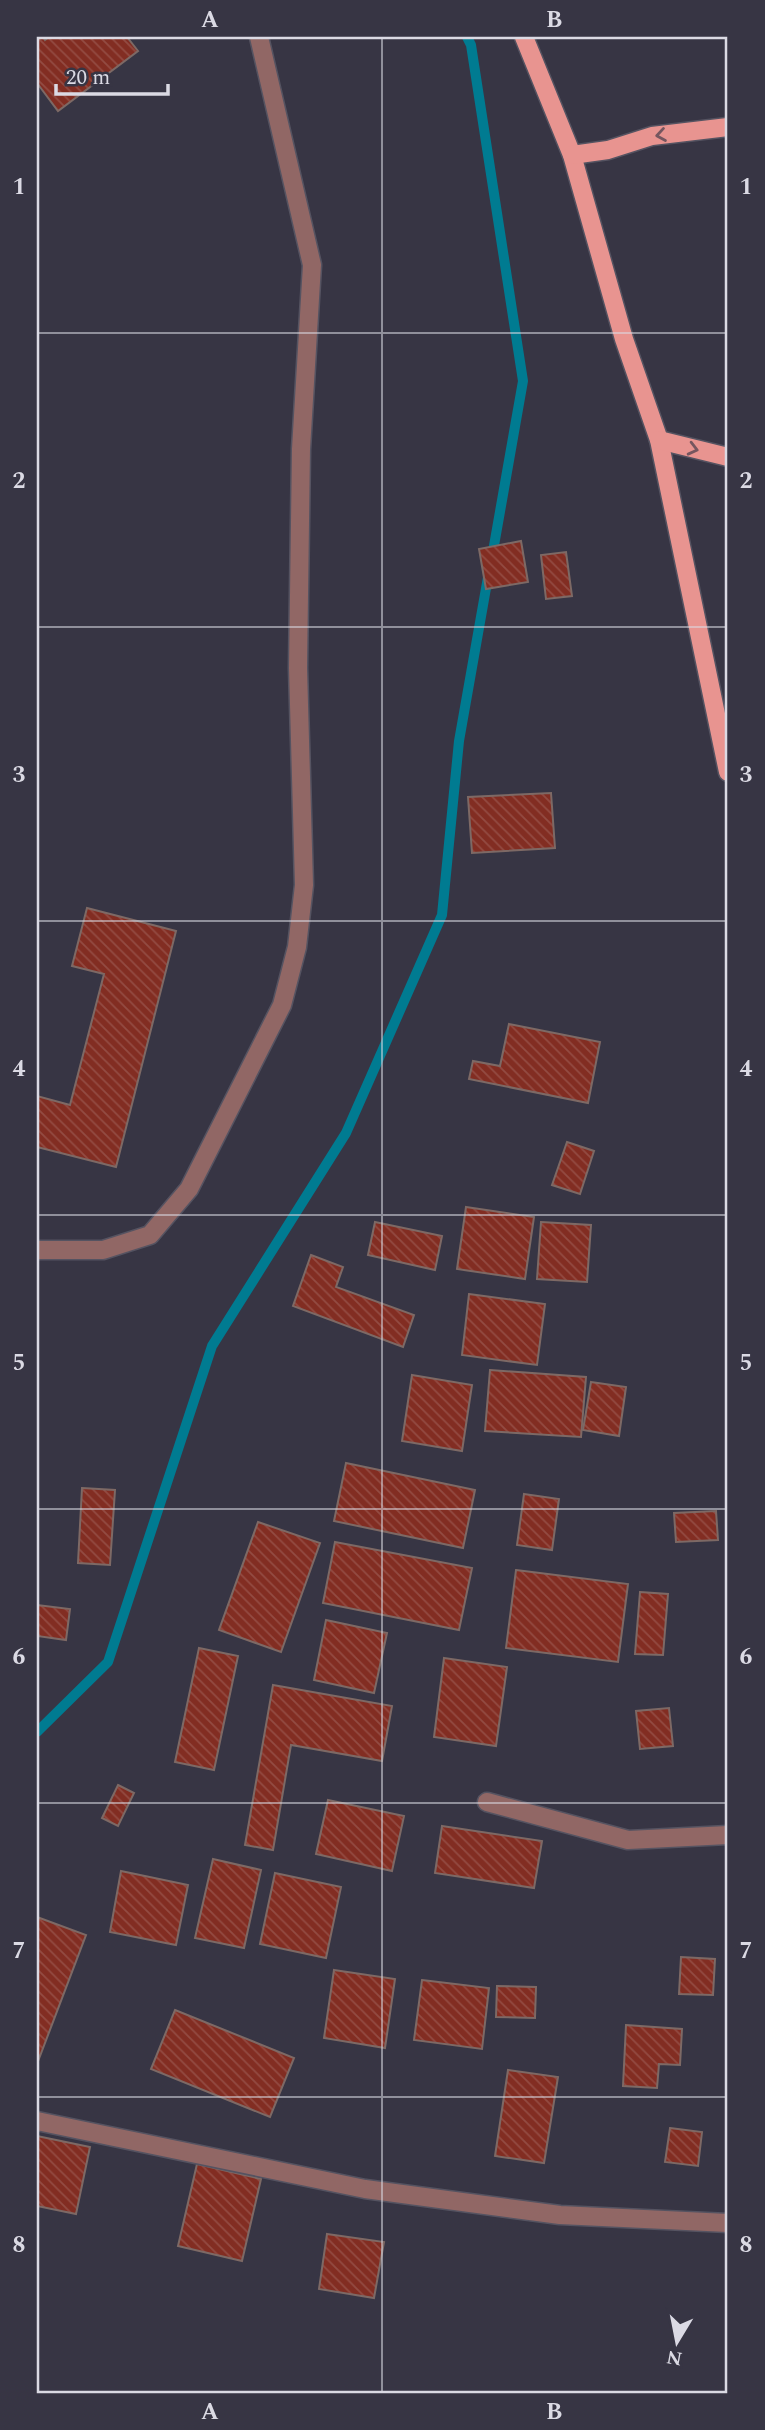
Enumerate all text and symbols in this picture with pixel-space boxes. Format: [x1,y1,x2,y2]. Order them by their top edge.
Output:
text: A [201,3,219,38]
text: B [546,3,562,38]
scale bar [56,52,168,96]
text: 20 m [66,62,110,94]
one-way arrow [655,127,667,142]
text: 1 [13,170,25,205]
text: 1 [740,170,752,205]
one-way arrow [687,441,699,455]
text: 2 [13,464,26,499]
text: 2 [740,464,753,499]
text: 3 [13,758,26,793]
text: 3 [740,758,753,793]
text: 4 [13,1052,26,1087]
text: 4 [740,1052,753,1087]
text: 5 [13,1346,25,1381]
text: 5 [740,1346,752,1381]
text: 6 [13,1640,26,1675]
text: 6 [740,1640,753,1675]
text: 7 [13,1934,25,1969]
text: 7 [740,1934,752,1969]
text: 8 [13,2228,25,2263]
text: 8 [740,2228,752,2263]
north arrow [642,2308,712,2378]
text: N [664,2342,684,2373]
text: A [201,2395,219,2430]
text: B [546,2395,562,2430]

